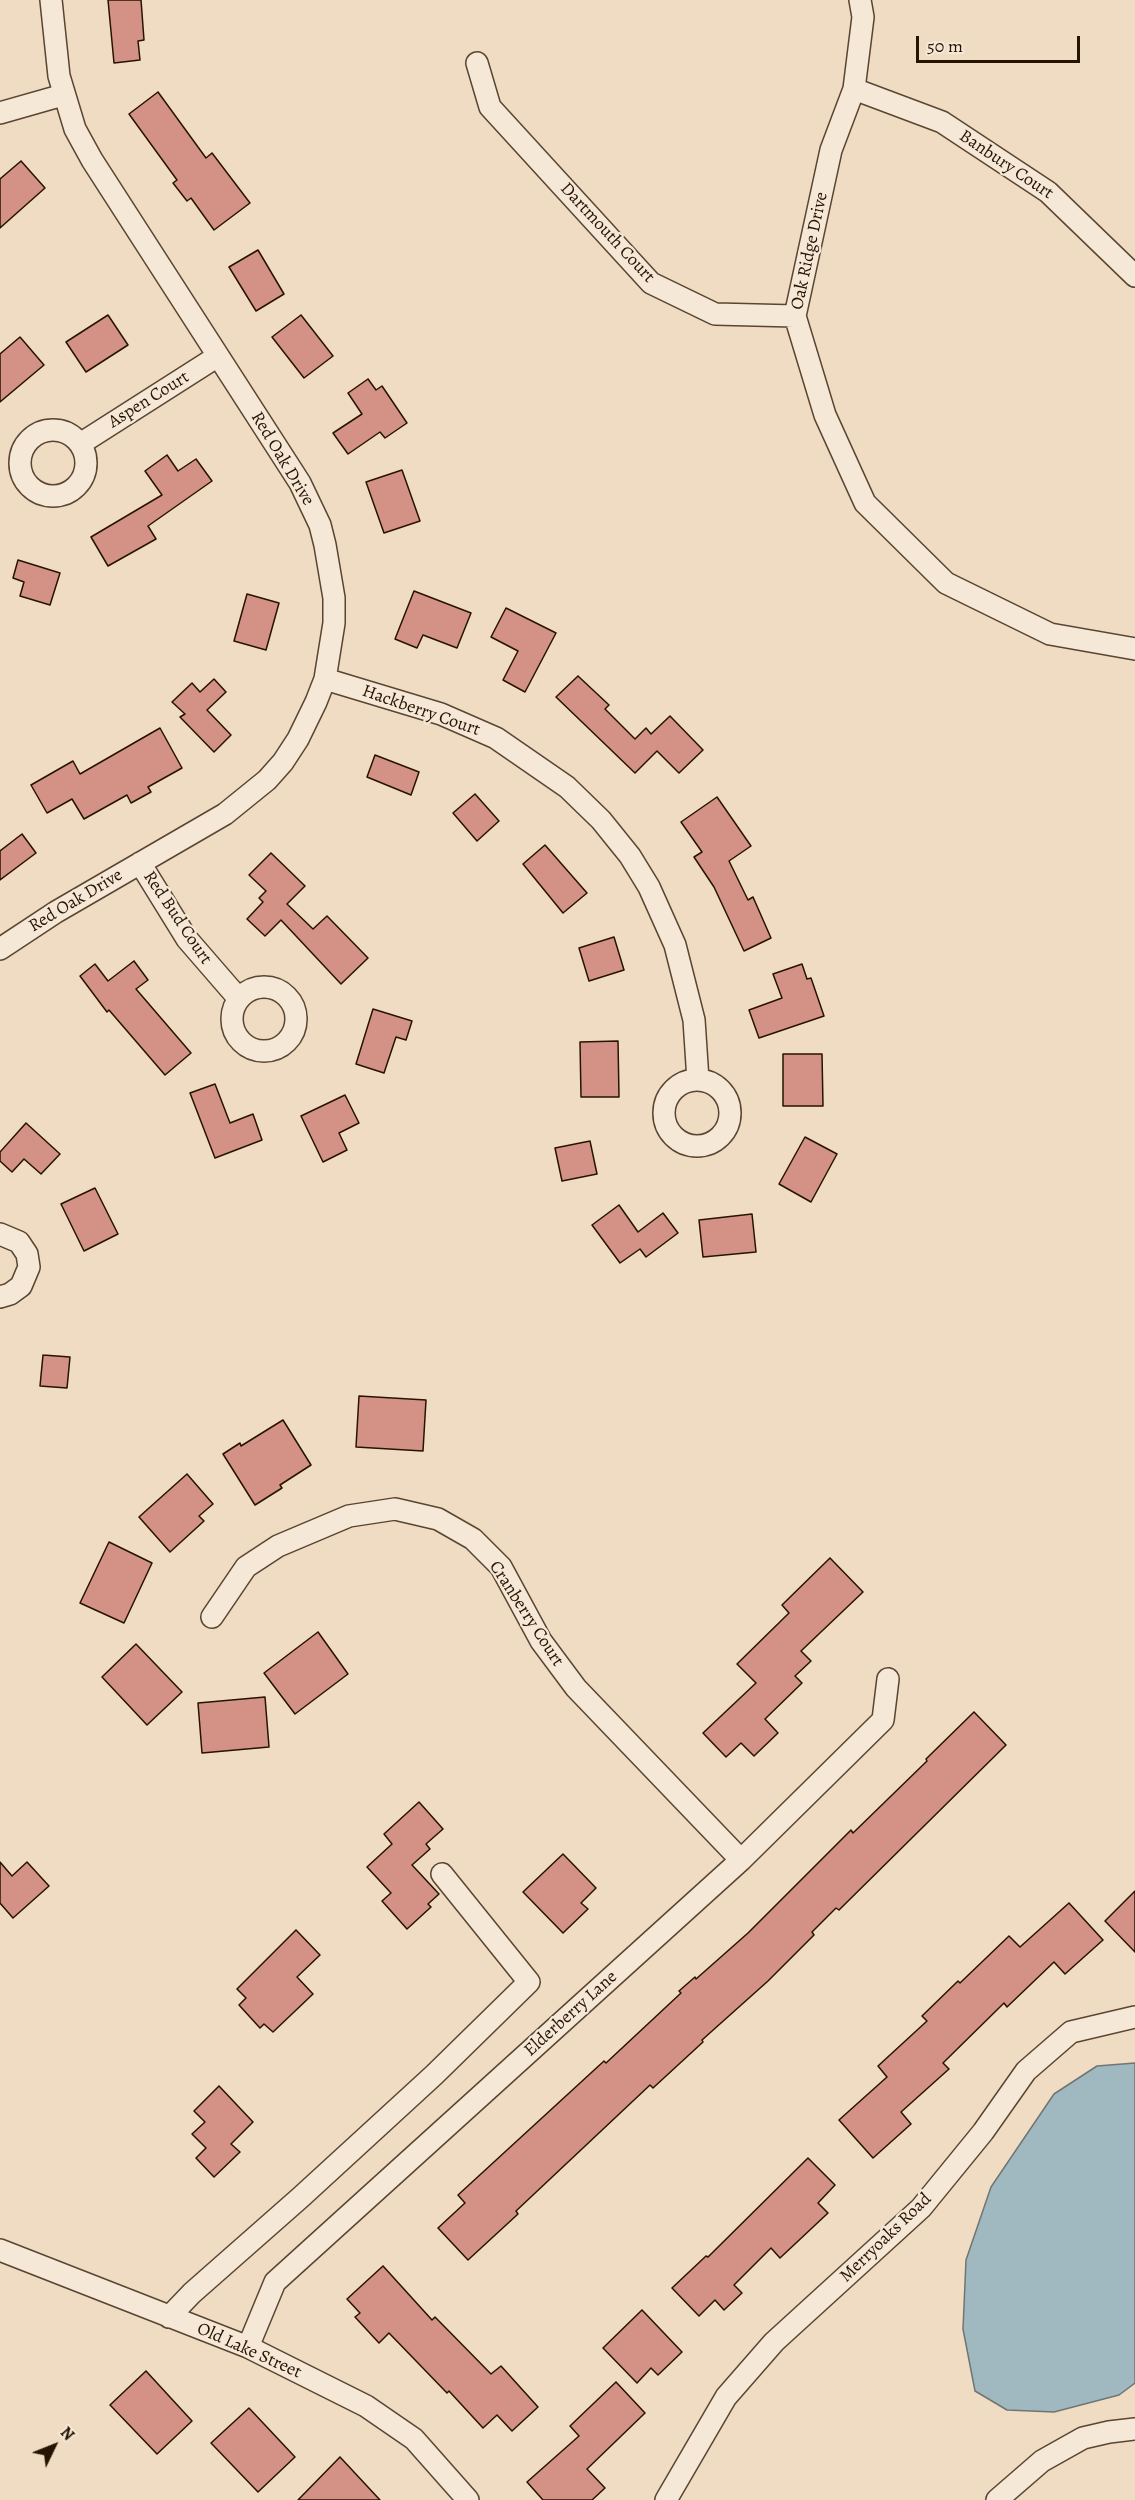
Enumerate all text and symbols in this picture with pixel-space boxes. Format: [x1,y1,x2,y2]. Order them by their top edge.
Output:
scale bar [919,24,1082,62]
text: 50 m [927,34,963,58]
street label: Banbury Court [955,126,1057,204]
street label: Dartmouth Court [555,178,659,288]
street label: Oak Ridge Drive [787,190,833,312]
street label: Aspen Court [105,367,193,433]
street label: Red Oak Drive [246,408,318,510]
street label: Hackberry Court [359,681,483,741]
street label: Red Oak Drive [25,865,127,937]
street label: Red Bud Court [138,867,216,969]
street label: Cranberry Court [484,1557,568,1671]
street label: Elderberry Lane [520,1967,622,2061]
street label: Merryoaks Road [836,2189,936,2287]
street label: Old Lake Street [193,2318,305,2384]
north arrow [24,2416,84,2476]
text: N [55,2422,79,2445]

